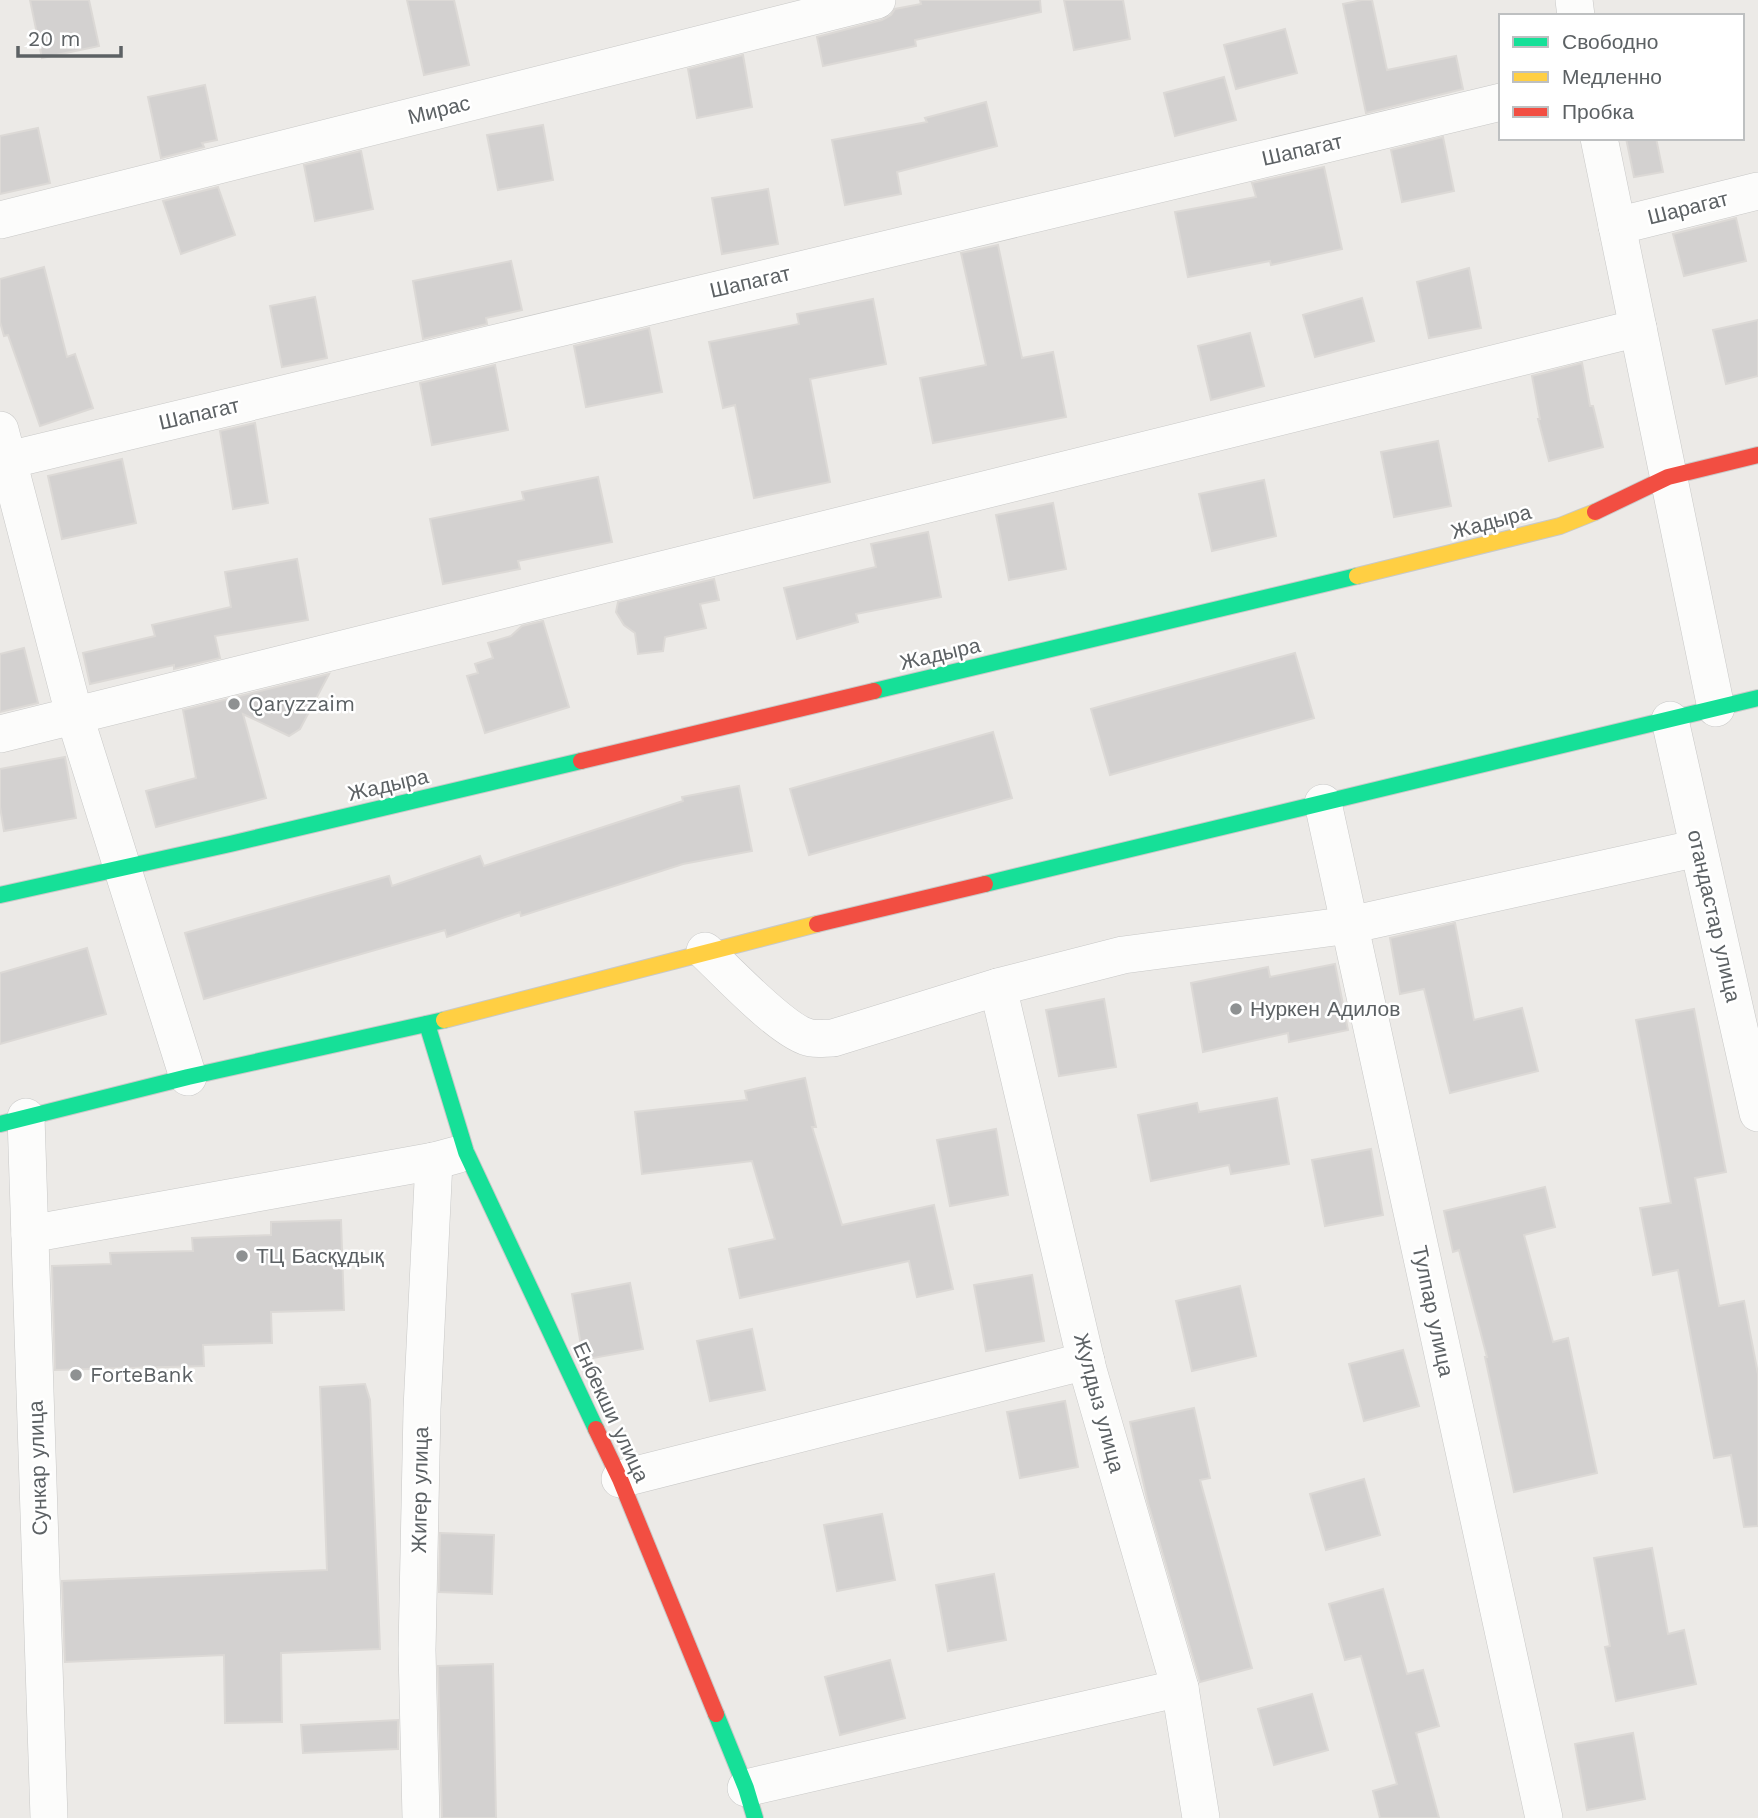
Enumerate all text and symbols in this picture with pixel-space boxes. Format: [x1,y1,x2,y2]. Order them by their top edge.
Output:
scale bar [18,14,121,58]
legend [1499,14,1744,140]
text: 20 m [28,26,80,51]
text: Свободно [1562,29,1659,54]
text: Медленно [1562,64,1662,89]
street label: Мирас [405,90,473,129]
text: Пробка [1562,99,1634,124]
street label: Шапагат [1259,128,1345,171]
street label: Шарагат [1645,185,1731,230]
street label: Шапагат [707,260,793,303]
street label: Шапагат [156,392,242,435]
street label: Жадыра [1448,499,1534,544]
street label: Жадыра [897,632,983,675]
place label: Qaryzzaim [248,691,355,716]
marker: Qaryzzaim [226,696,242,712]
street label: Жадыра [345,763,431,806]
street label: отандастар улица [1683,827,1747,1005]
place label: Нуркен Адилов [1250,996,1400,1021]
marker: Нуркен Адилов [1228,1001,1244,1017]
place label: ТЦ Басқұдық [256,1243,385,1268]
street label: Тулпар улица [1407,1243,1460,1379]
marker: ТЦ Басқұдық [234,1248,250,1264]
street label: Жулдыз улица [1069,1330,1130,1476]
street label: Енбекши улица [568,1338,655,1486]
place label: ForteBank [90,1362,194,1387]
marker: ForteBank [68,1367,84,1383]
street label: Сункар улица [23,1400,52,1536]
street label: Жигер улица [406,1426,433,1553]

